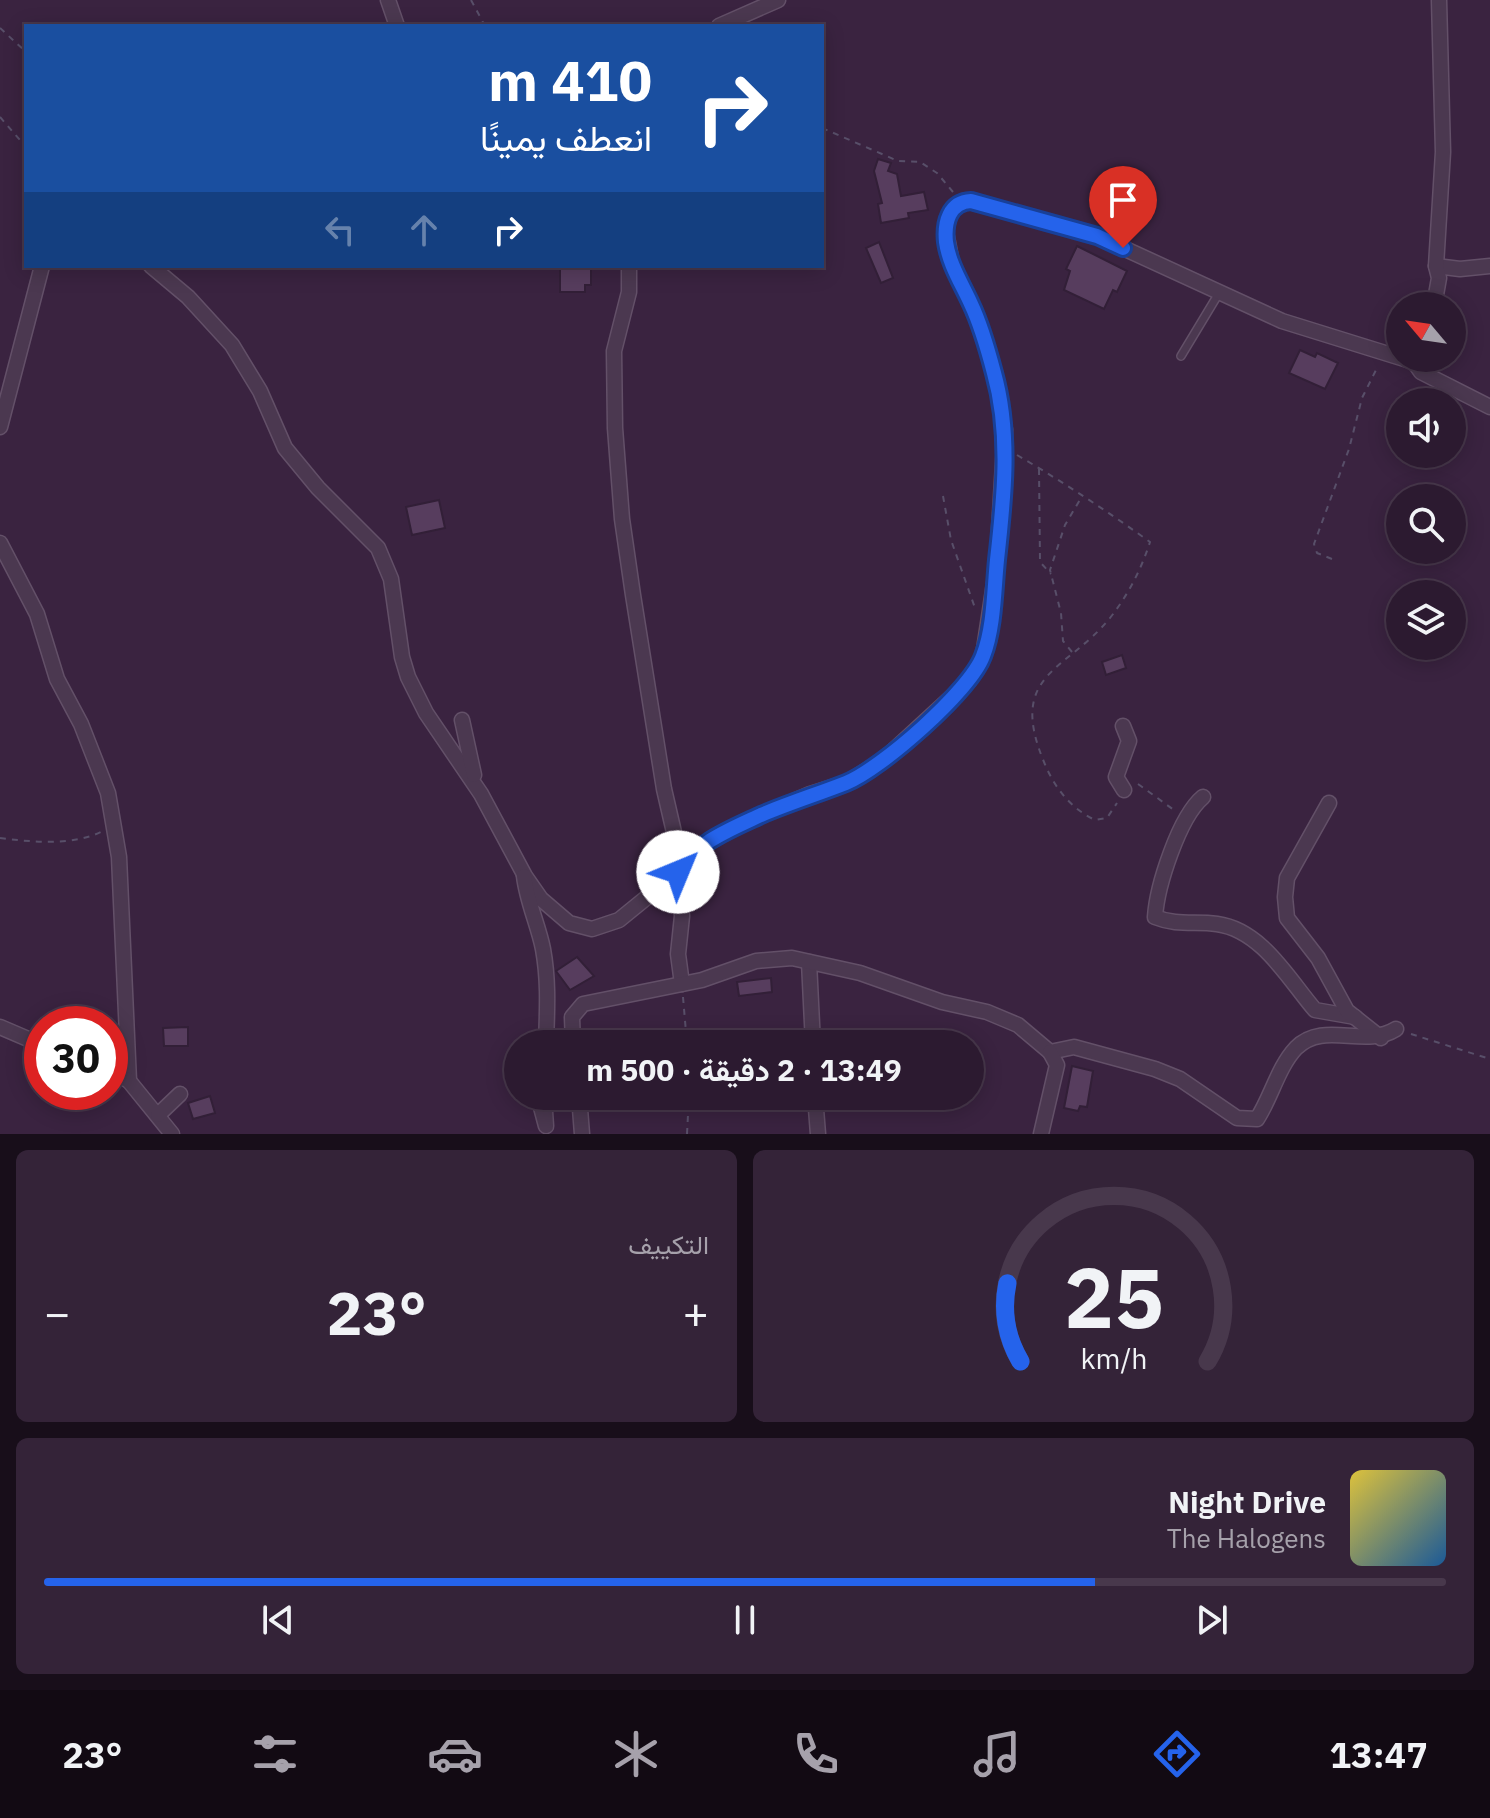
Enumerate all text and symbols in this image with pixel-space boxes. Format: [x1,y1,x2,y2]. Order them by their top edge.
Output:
text: 410 m [488,44,652,116]
icon: right [680,56,784,160]
text: انعطف يمينًا [480,114,652,161]
pin [1089,166,1157,248]
icon: arrive [1101,178,1145,222]
icon: left [318,208,362,252]
icon: ahead [402,208,446,252]
icon: right [486,208,530,252]
north arrow [1386,292,1466,372]
map controls [1386,292,1466,660]
button: sound [1386,388,1466,468]
button: search [1386,484,1466,564]
button: layers [1386,580,1466,660]
position arrow [636,830,720,914]
speed limit sign: 30 [24,1006,128,1110]
text: 13:49 · 2 دقيقة · 500 m [586,1050,902,1089]
text: التكييف [628,1227,709,1261]
text: 25 [1064,1243,1163,1351]
text: 23° [326,1273,427,1352]
text: − [44,1284,70,1341]
text: + [683,1284,709,1341]
text: km/h [1080,1340,1147,1377]
text: Night Drive [1168,1482,1326,1521]
text: The Halogens [1167,1521,1326,1555]
icon: previous [256,1598,300,1642]
icon: pause [723,1598,767,1642]
icon: next [1190,1598,1234,1642]
icon: filters [247,1726,303,1782]
icon: car [427,1726,483,1782]
icon: climate [608,1726,664,1782]
icon: phone [788,1726,844,1782]
icon: music [969,1726,1025,1782]
icon: directions [1149,1726,1205,1782]
text: 23° [62,1731,122,1778]
text: 13:47 [1330,1731,1428,1778]

